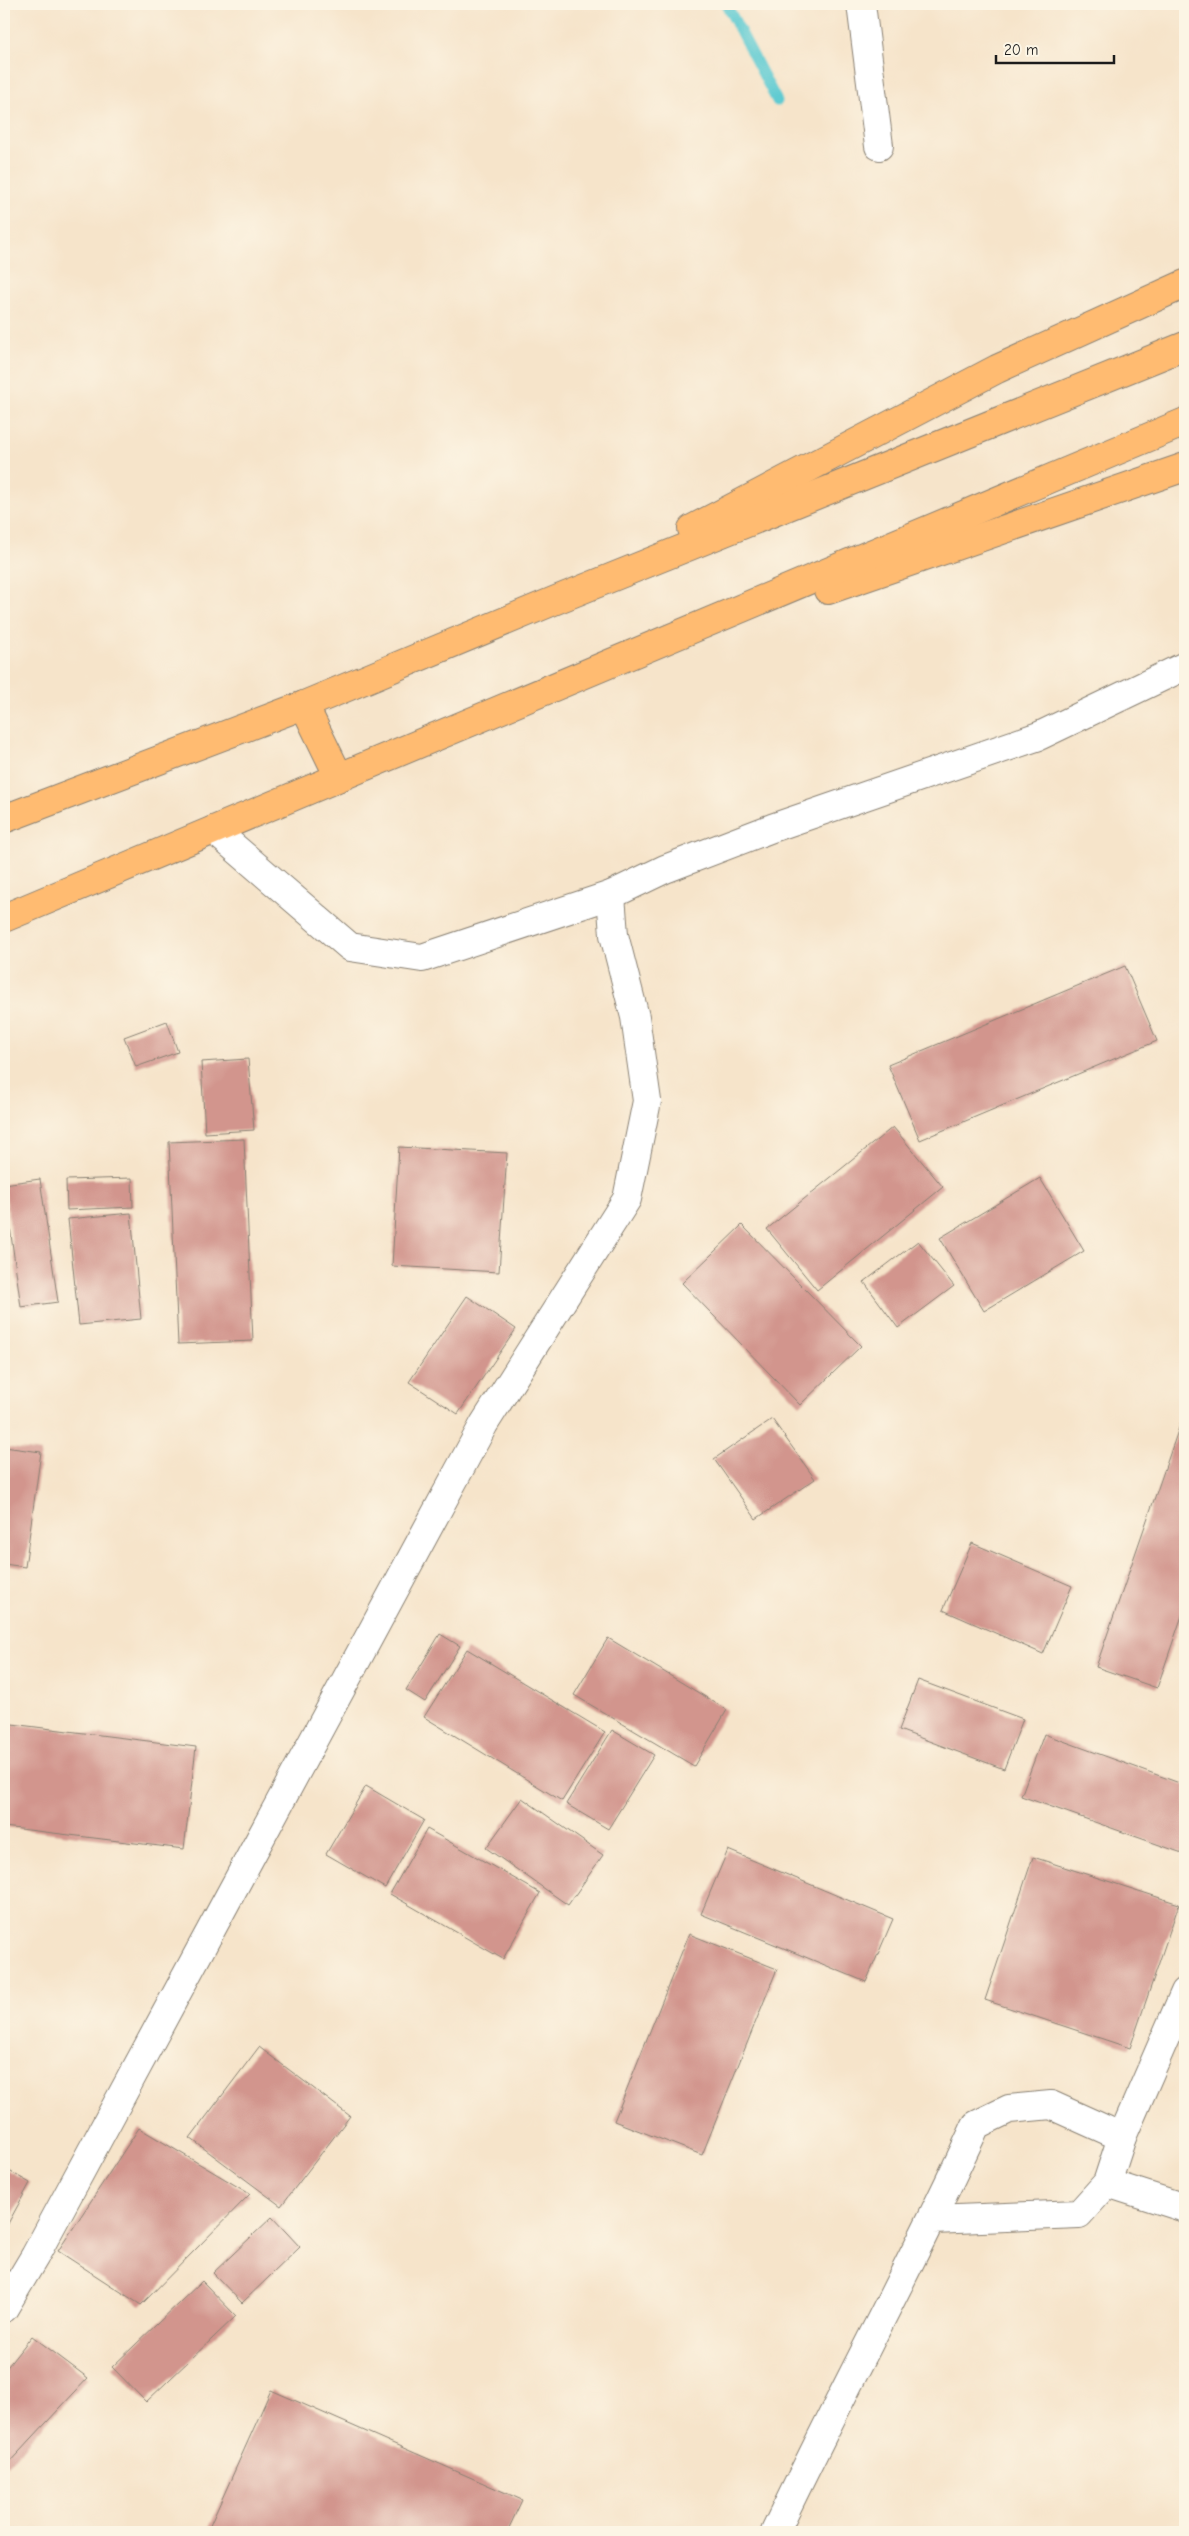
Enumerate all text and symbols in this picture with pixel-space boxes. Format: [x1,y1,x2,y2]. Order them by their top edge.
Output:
scale bar [996,32,1114,64]
text: 20 m [1004,41,1038,59]

